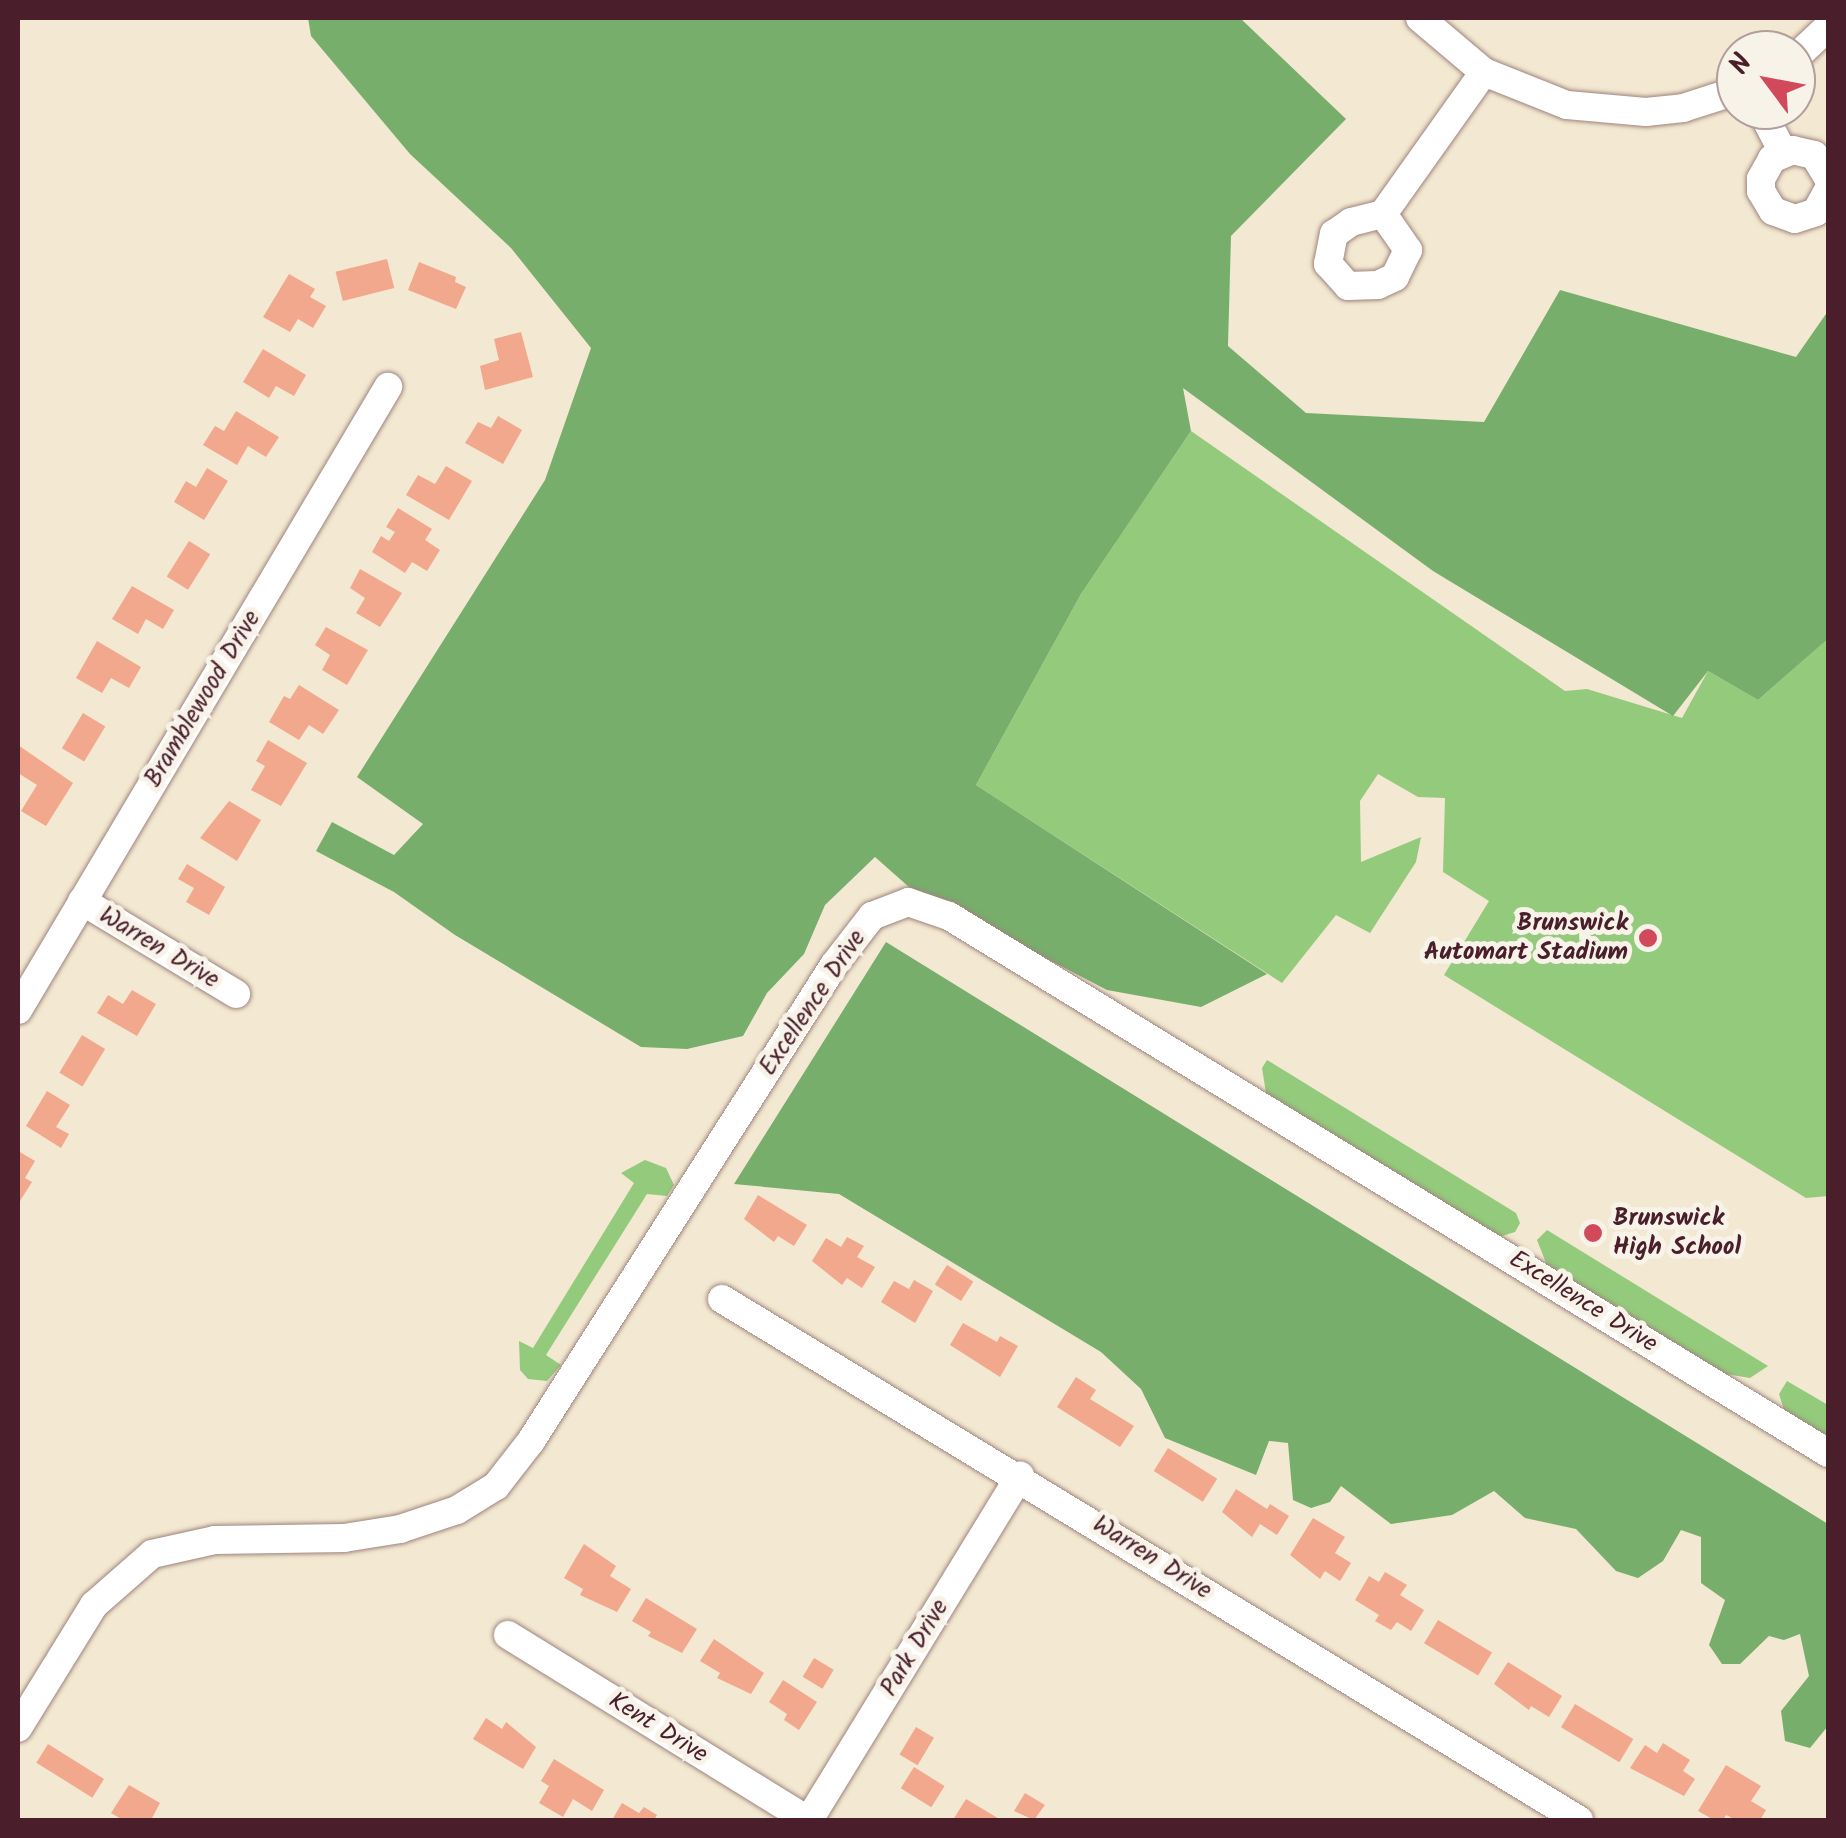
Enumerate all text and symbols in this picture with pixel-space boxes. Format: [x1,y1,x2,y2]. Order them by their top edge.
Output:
north arrow [1716,30,1816,130]
text: N [1718,45,1766,84]
street label: Bramblewood Drive [139,605,267,793]
street label: Warren Drive [94,900,224,996]
place label: Brunswick Automart Stadium [1424,909,1628,968]
street label: Excellence Drive [753,925,873,1081]
marker: Brunswick Automart Stadium [1637,927,1659,949]
place label: Brunswick High School [1613,1204,1741,1263]
marker: Brunswick High School [1582,1222,1604,1244]
street label: Excellence Drive [1503,1244,1663,1360]
street label: Warren Drive [1087,1510,1217,1606]
street label: Park Drive [874,1594,956,1702]
street label: Kent Drive [603,1686,713,1770]

